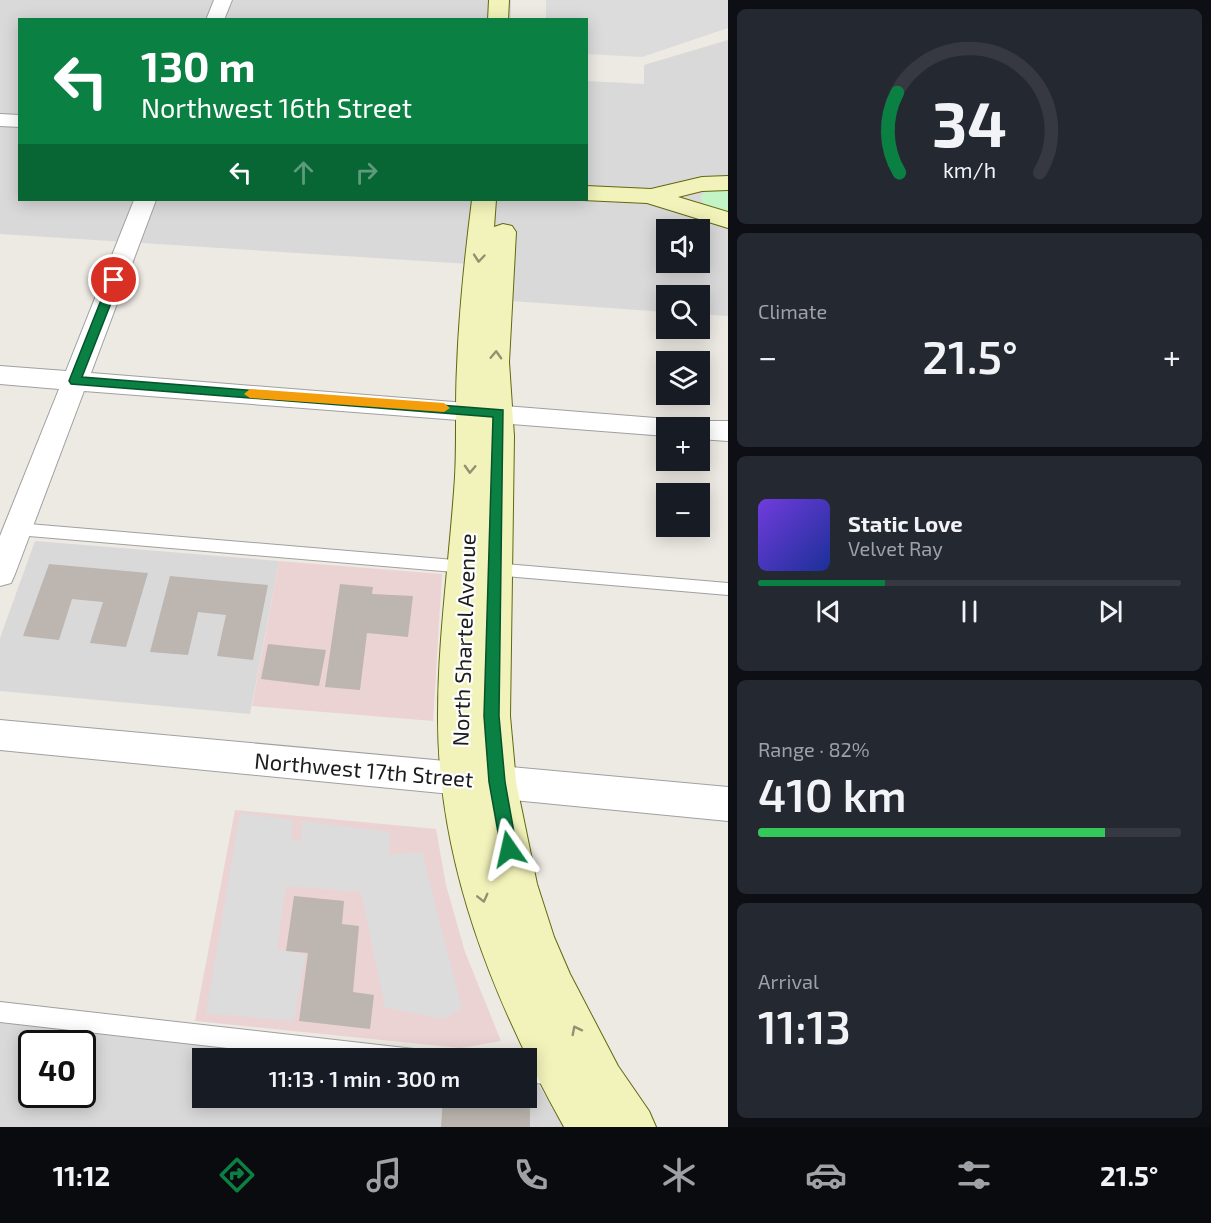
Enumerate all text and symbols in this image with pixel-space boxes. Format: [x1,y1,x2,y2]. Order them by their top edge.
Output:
text: 130 m [141,40,256,90]
icon: left [42,42,120,120]
text: 34 [932,85,1007,160]
text: Northwest 16th Street [141,91,412,123]
icon: left [224,156,257,189]
icon: ahead [287,156,320,189]
icon: right [350,156,383,189]
text: km/h [943,158,996,183]
map controls [656,219,710,537]
button: sound [656,219,710,273]
one-way arrow [473,253,486,262]
pin [88,254,139,305]
icon: arrive [97,263,130,296]
button: search [656,285,710,339]
text: Climate [758,299,827,323]
text: 21.5° [922,329,1018,383]
text: − [758,336,777,376]
text: + [1163,336,1181,376]
one-way arrow [489,350,502,359]
button: layers [656,351,710,405]
button: + [656,417,710,471]
one-way arrow [463,464,476,473]
button: − [656,483,710,537]
text: Static Love [848,510,963,536]
street label: North Shartel Avenue [446,533,480,747]
text: Velvet Ray [848,536,943,560]
icon: previous [812,595,845,628]
icon: pause [953,595,986,628]
icon: next [1094,595,1127,628]
text: Range · 82% [758,737,870,761]
street label: Northwest 17th Street [254,746,474,792]
text: 410 km [758,767,907,821]
position arrow [477,817,541,881]
one-way arrow [476,892,489,902]
text: Arrival [758,969,819,993]
text: 11:13 [758,999,851,1053]
one-way arrow [572,1025,583,1036]
speed limit sign: 40 [18,1030,96,1108]
text: 11:13 · 1 min · 300 m [269,1065,460,1091]
icon: directions [216,1154,258,1196]
icon: music [363,1154,405,1196]
icon: phone [510,1154,552,1196]
icon: climate [658,1154,700,1196]
icon: car [805,1154,847,1196]
icon: filters [953,1154,995,1196]
text: 11:12 [53,1159,110,1191]
text: 21.5° [1100,1159,1158,1191]

